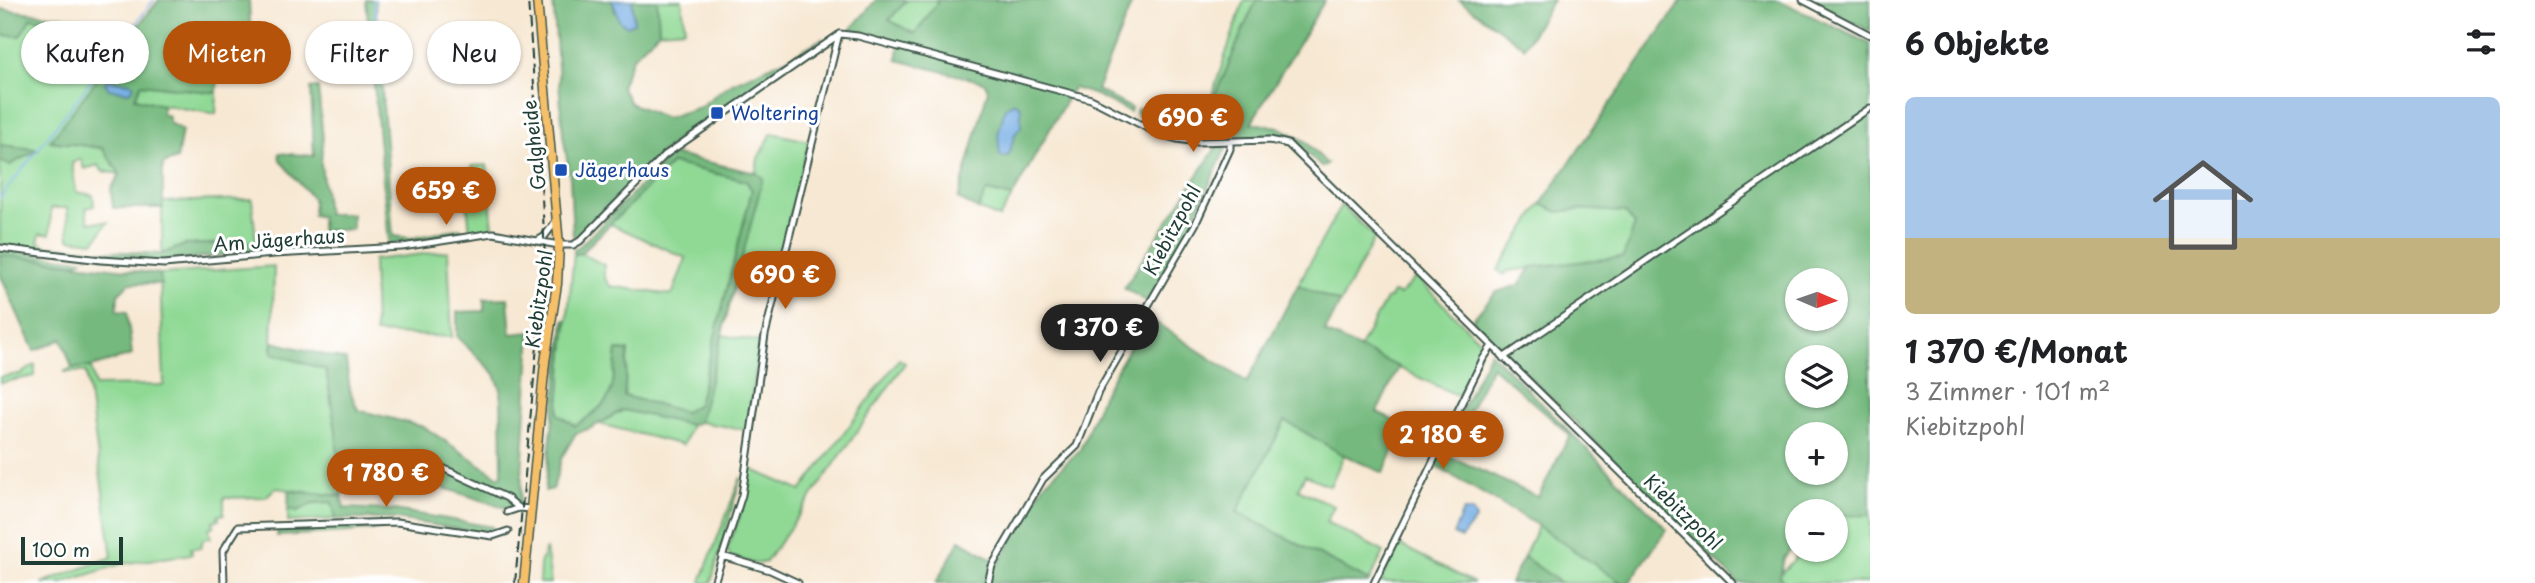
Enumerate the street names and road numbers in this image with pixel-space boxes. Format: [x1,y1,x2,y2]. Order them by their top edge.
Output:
street label: Galgheide [514,99,552,192]
street label: Kiebitzpohl [1135,179,1207,280]
street label: Am Jägerhaus [212,220,346,258]
street label: Kiebitzpohl [517,248,559,350]
street label: Kiebitzpohl [1638,467,1729,556]

